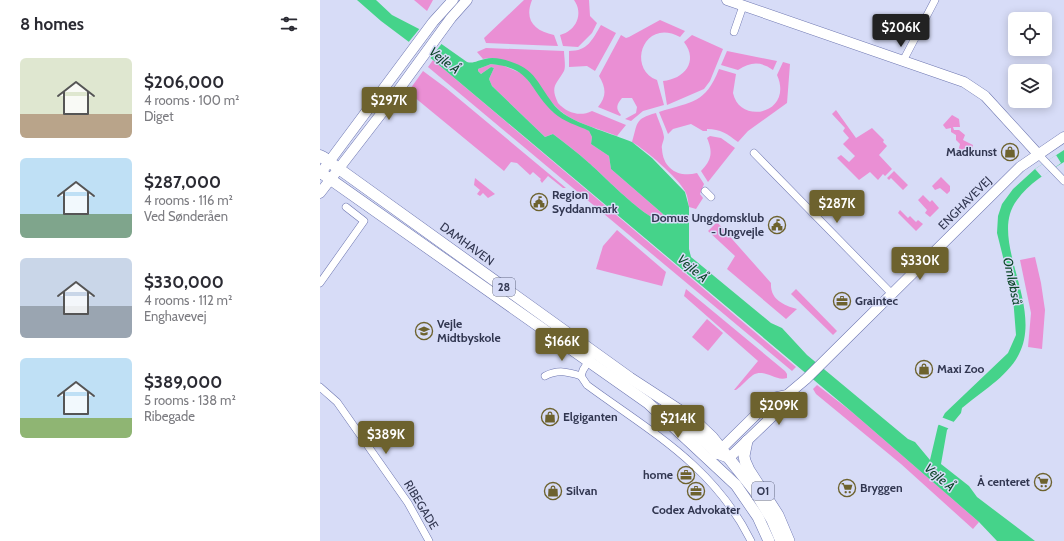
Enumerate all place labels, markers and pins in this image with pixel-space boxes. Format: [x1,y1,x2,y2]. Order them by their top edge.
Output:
pin: $206K [873,14,929,48]
pin: $297K [361,87,417,121]
shop icon: Madkunst [1000,142,1020,162]
place label: Madkunst [946,144,997,159]
place label: Region Syddanmark [552,187,618,216]
pin: $287K [809,190,865,224]
public building icon: Region Syddanmark [529,192,549,212]
place label: Domus Ungdomsklub - Ungvejle [651,210,764,239]
public building icon: Domus Ungdomsklub - Ungvejle [767,215,787,235]
pin: $330K [892,247,948,281]
office icon: Graintec [832,291,852,311]
place label: Graintec [855,293,898,308]
place label: Vejle Midtbyskole [437,316,501,345]
school or university icon: Vejle Midtbyskole [414,321,434,341]
pin: $166K [534,328,590,362]
shop icon: Maxi Zoo [914,359,934,379]
place label: Maxi Zoo [937,361,985,376]
pin: $209K [751,392,807,426]
pin: $214K [650,405,706,439]
shop icon: Elgiganten [540,407,560,427]
place label: Elgiganten [563,409,618,424]
pin: $389K [358,421,414,455]
office icon: home [676,465,696,485]
place label: home [643,467,673,482]
supermarket icon: Å centeret [1033,472,1053,492]
place label: Å centeret [977,474,1030,489]
supermarket icon: Bryggen [837,478,857,498]
place label: Bryggen [860,480,903,495]
shop icon: Silvan [543,481,563,501]
office icon: Codex Advokater [686,481,706,501]
place label: Silvan [566,483,597,498]
place label: Codex Advokater [652,502,740,517]

